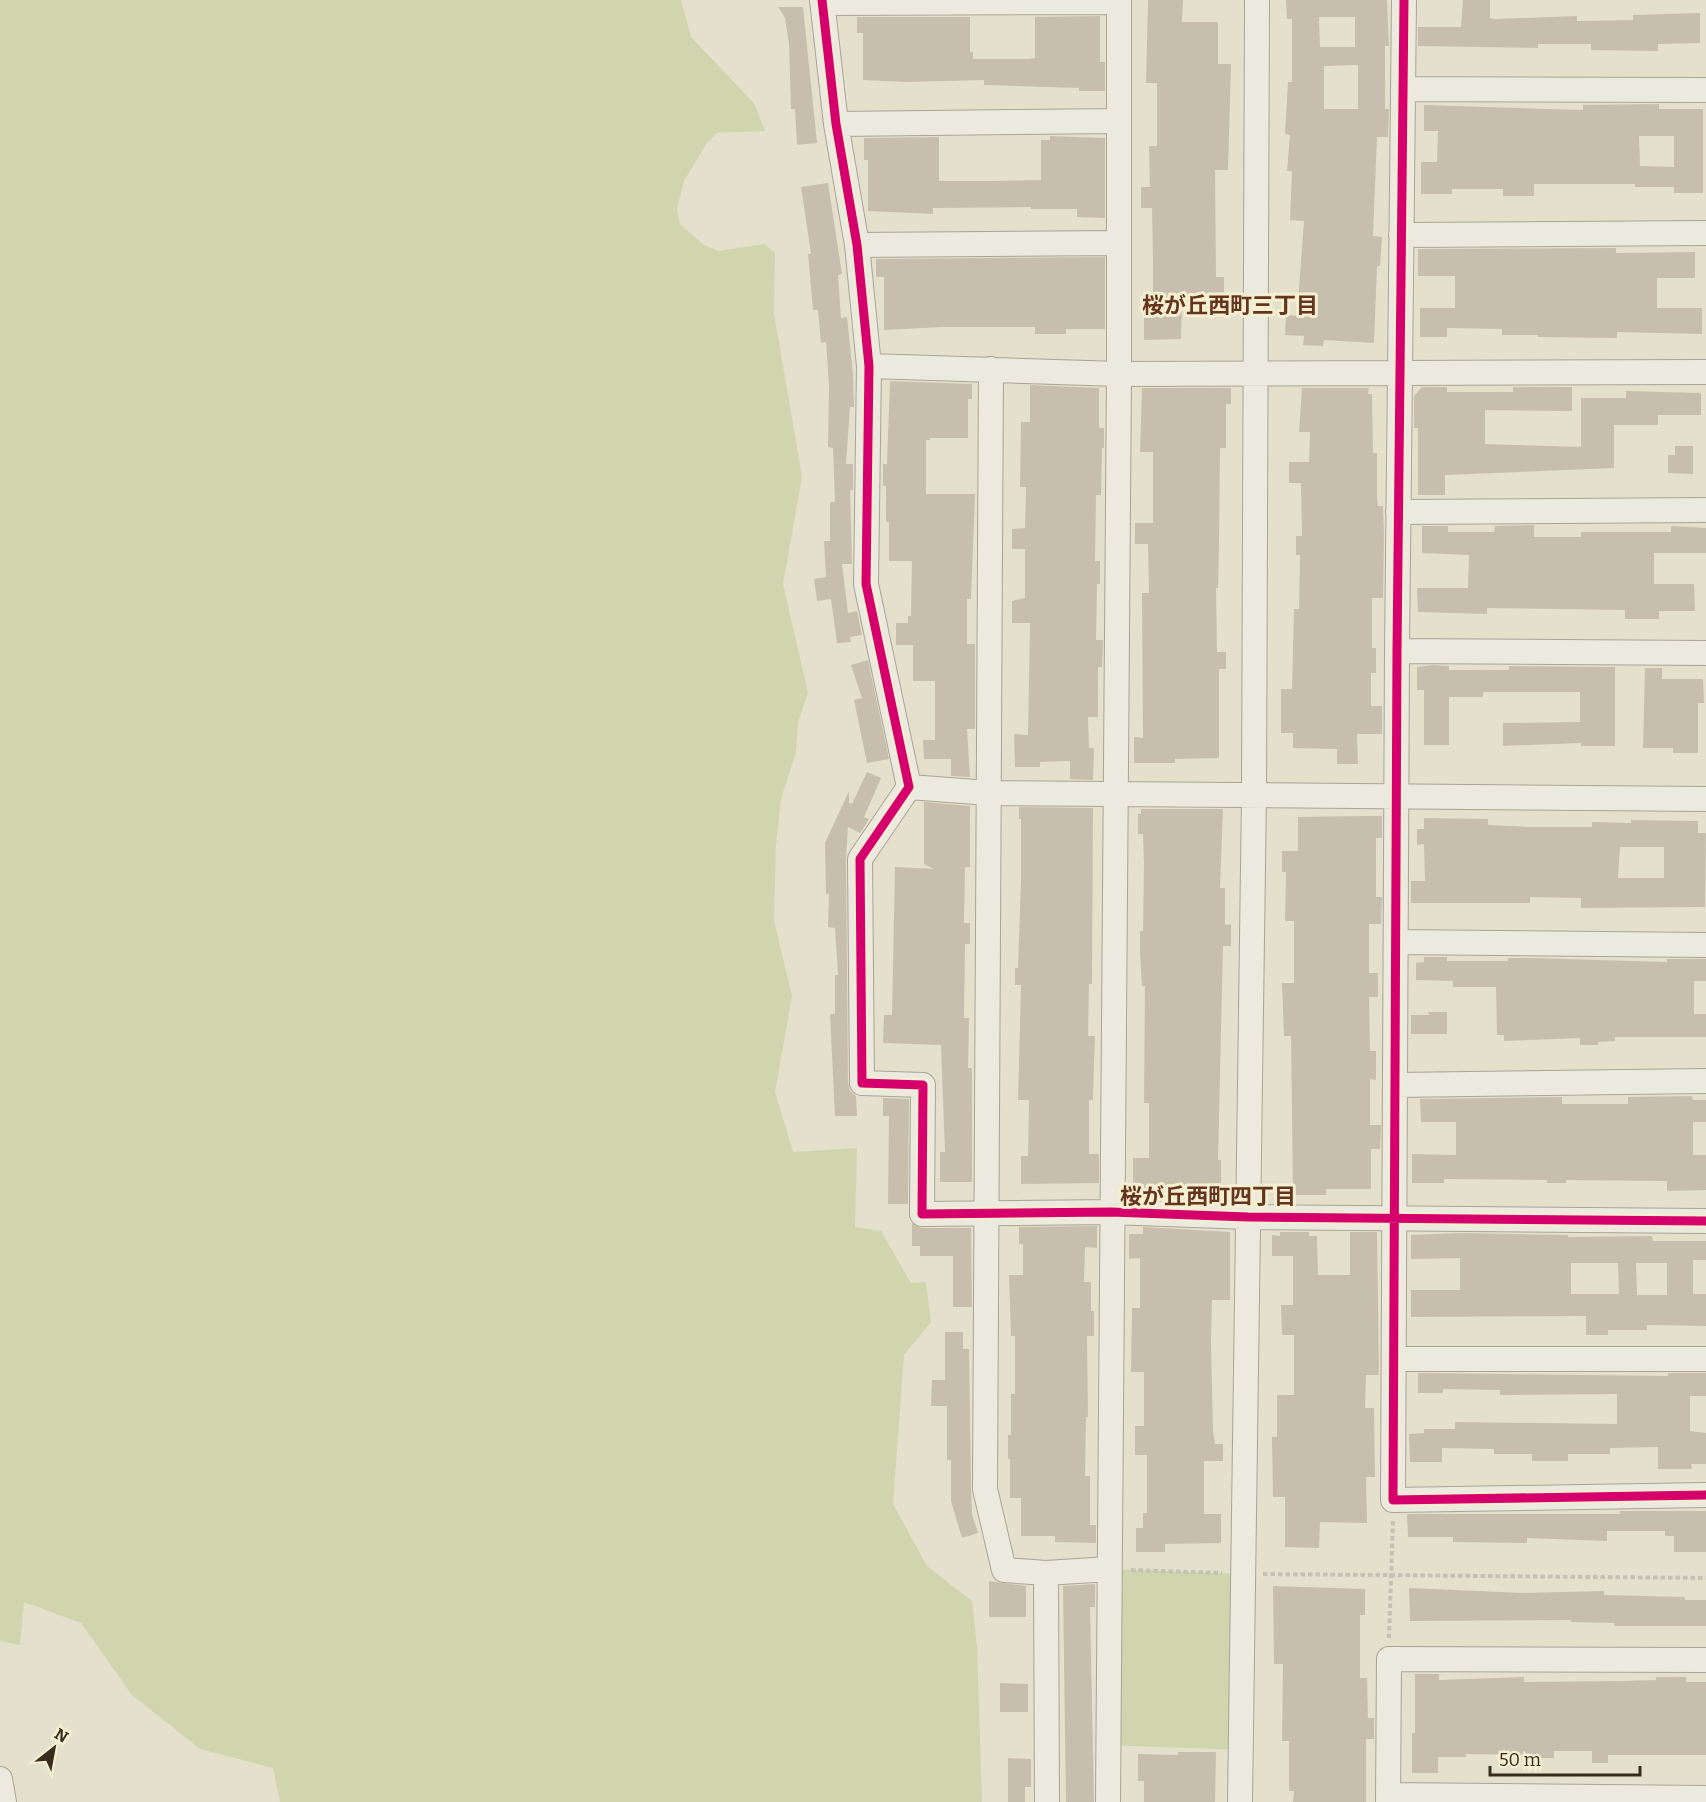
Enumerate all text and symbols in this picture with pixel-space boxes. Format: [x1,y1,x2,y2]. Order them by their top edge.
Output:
district label: 桜が丘西町三丁目 [1142,292,1318,319]
district label: 桜が丘西町四丁目 [1120,1183,1296,1210]
north arrow [24,1718,84,1778]
text: N [51,1724,72,1747]
scale bar [1490,1739,1640,1777]
text: 50 m [1499,1749,1541,1771]

